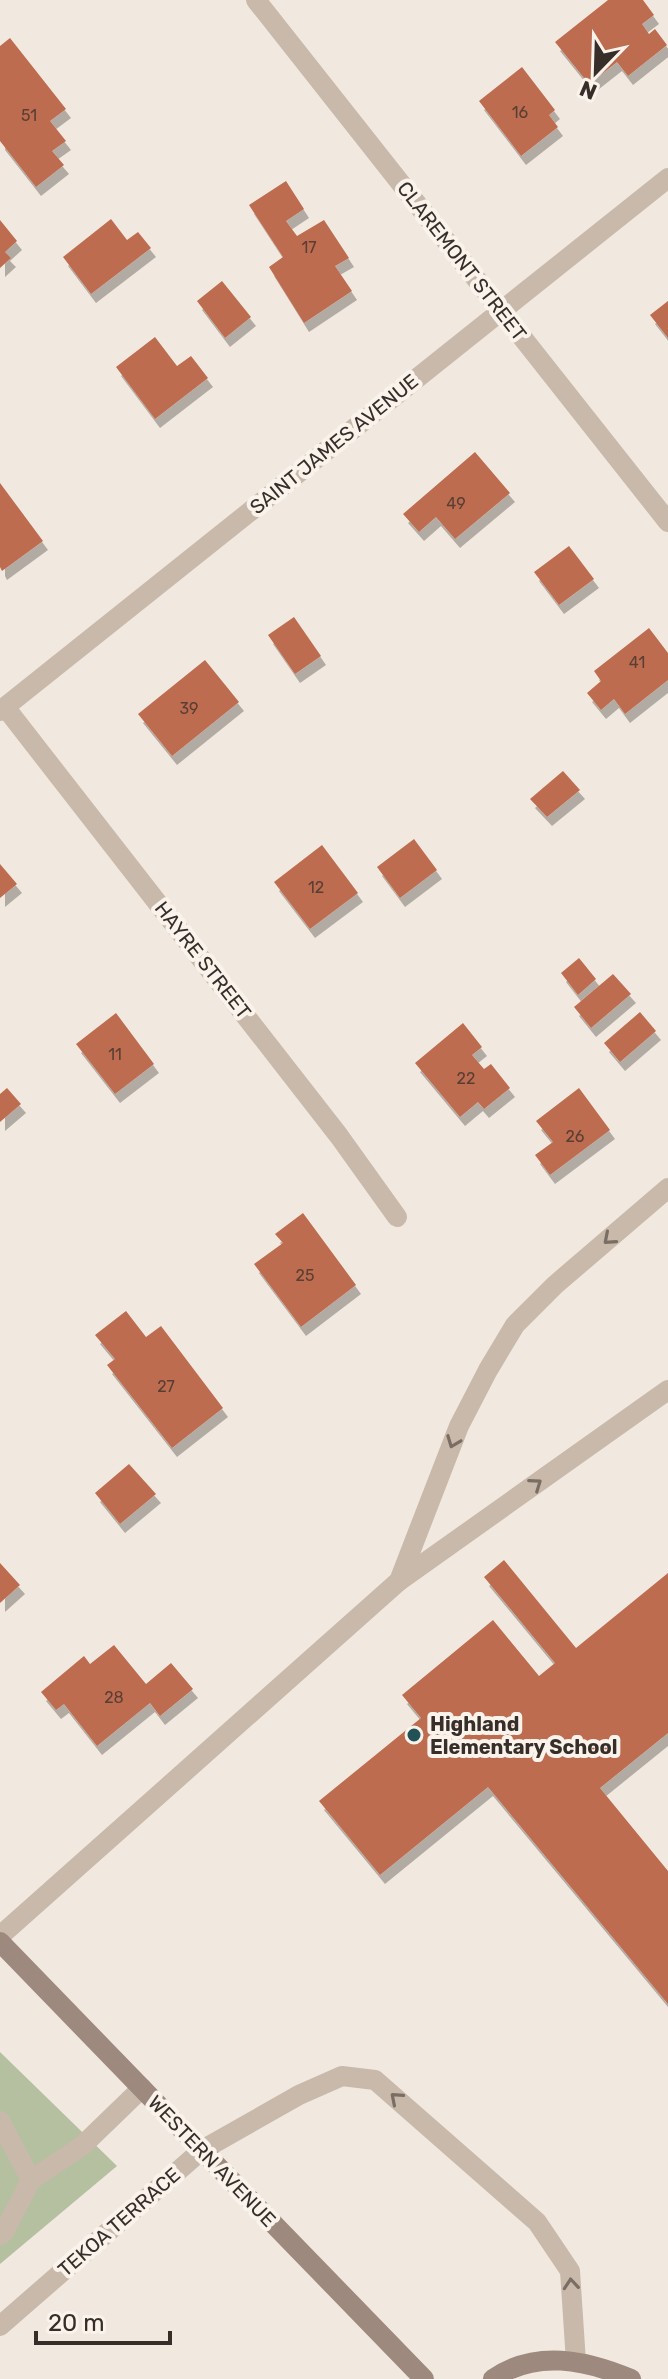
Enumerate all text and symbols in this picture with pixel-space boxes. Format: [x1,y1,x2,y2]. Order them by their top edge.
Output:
north arrow [556,32,636,112]
text: N [576,74,601,105]
house number: 16 [512,103,529,122]
house number: 51 [21,106,37,125]
street label: CLAREMONT STREET [392,177,532,346]
house number: 17 [301,238,317,257]
street label: SAINT JAMES AVENUE [245,369,423,519]
house number: 49 [446,494,466,513]
house number: 41 [629,653,645,672]
house number: 39 [179,699,199,718]
house number: 12 [308,878,324,897]
street label: HAYRE STREET [150,897,256,1024]
house number: 11 [108,1045,122,1064]
house number: 22 [457,1069,475,1088]
house number: 26 [565,1127,585,1146]
one-way arrow [603,1229,618,1244]
house number: 25 [296,1266,314,1285]
house number: 27 [157,1377,175,1396]
one-way arrow [446,1434,463,1448]
one-way arrow [527,1479,541,1494]
house number: 28 [104,1688,124,1707]
place label: Highland Elementary School [430,1712,617,1759]
marker: Highland Elementary School [405,1726,423,1744]
street label: WESTERN AVENUE [143,2090,281,2232]
one-way arrow [390,2093,405,2108]
street label: TEKOA TERRACE [53,2162,185,2282]
one-way arrow [563,2277,580,2290]
scale bar [36,2295,170,2345]
text: 20 m [48,2309,105,2337]

